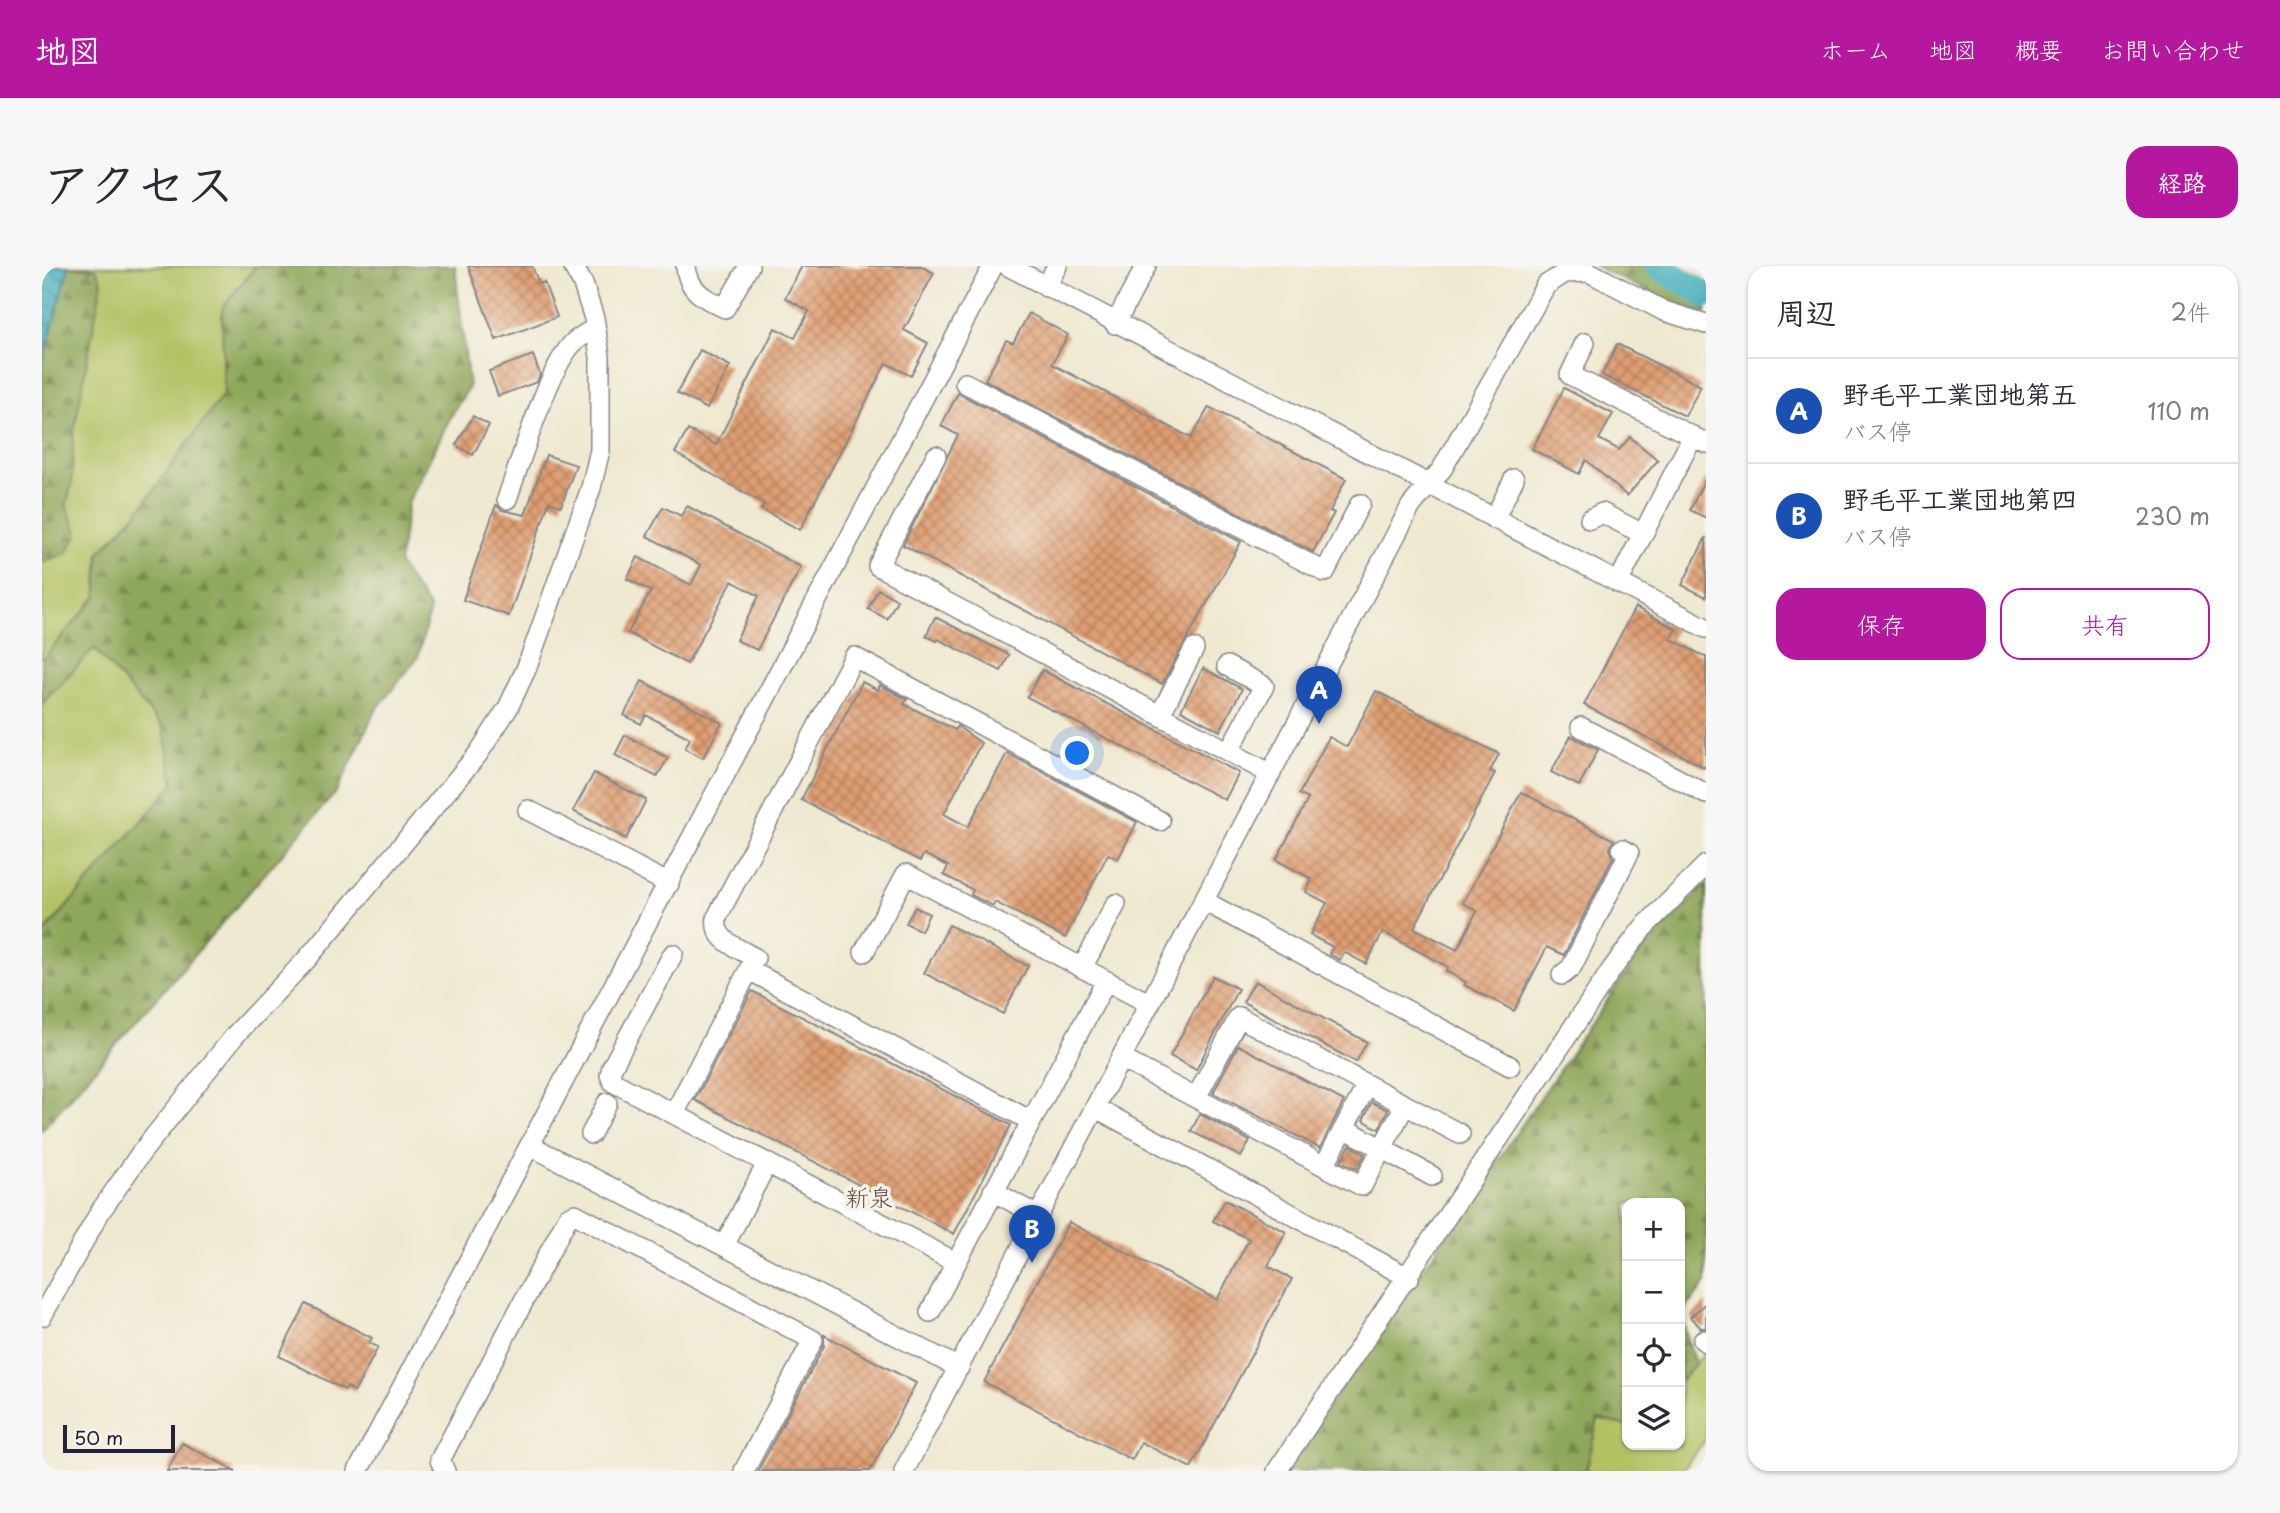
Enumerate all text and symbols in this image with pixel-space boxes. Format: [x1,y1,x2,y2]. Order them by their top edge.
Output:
text: 地図 [35,24,101,74]
text: ホーム [1820,31,1891,67]
text: 地図 [1929,31,1977,67]
text: 概要 [2015,31,2063,67]
text: お問い合わせ [2101,31,2245,67]
text: アクセス [42,145,235,219]
button: 経路 [2126,146,2238,218]
text: 周辺 [1776,289,1836,334]
text: 2件 [2171,294,2210,329]
text: 野毛平工業団地第五 [1843,374,2077,413]
text: A [1790,393,1808,428]
text: 110 m [2148,393,2210,428]
text: バス停 [1843,413,1912,448]
text: 野毛平工業団地第四 [1843,479,2077,518]
text: B [1791,498,1807,533]
text: 230 m [2135,498,2210,533]
text: バス停 [1843,518,1912,553]
button: 保存 [1776,588,1986,660]
button: 共有 [2000,588,2210,660]
pin: A [1296,666,1342,724]
your location [1060,736,1094,770]
district label: 新泉 [845,1178,893,1214]
map controls [1622,1198,1685,1450]
button: + [1622,1198,1685,1261]
pin: B [1009,1205,1055,1263]
button: − [1622,1261,1685,1324]
button: locate [1622,1324,1685,1387]
button: layers [1622,1387,1685,1450]
scale bar [63,1422,175,1454]
text: 50 m [74,1423,123,1451]

